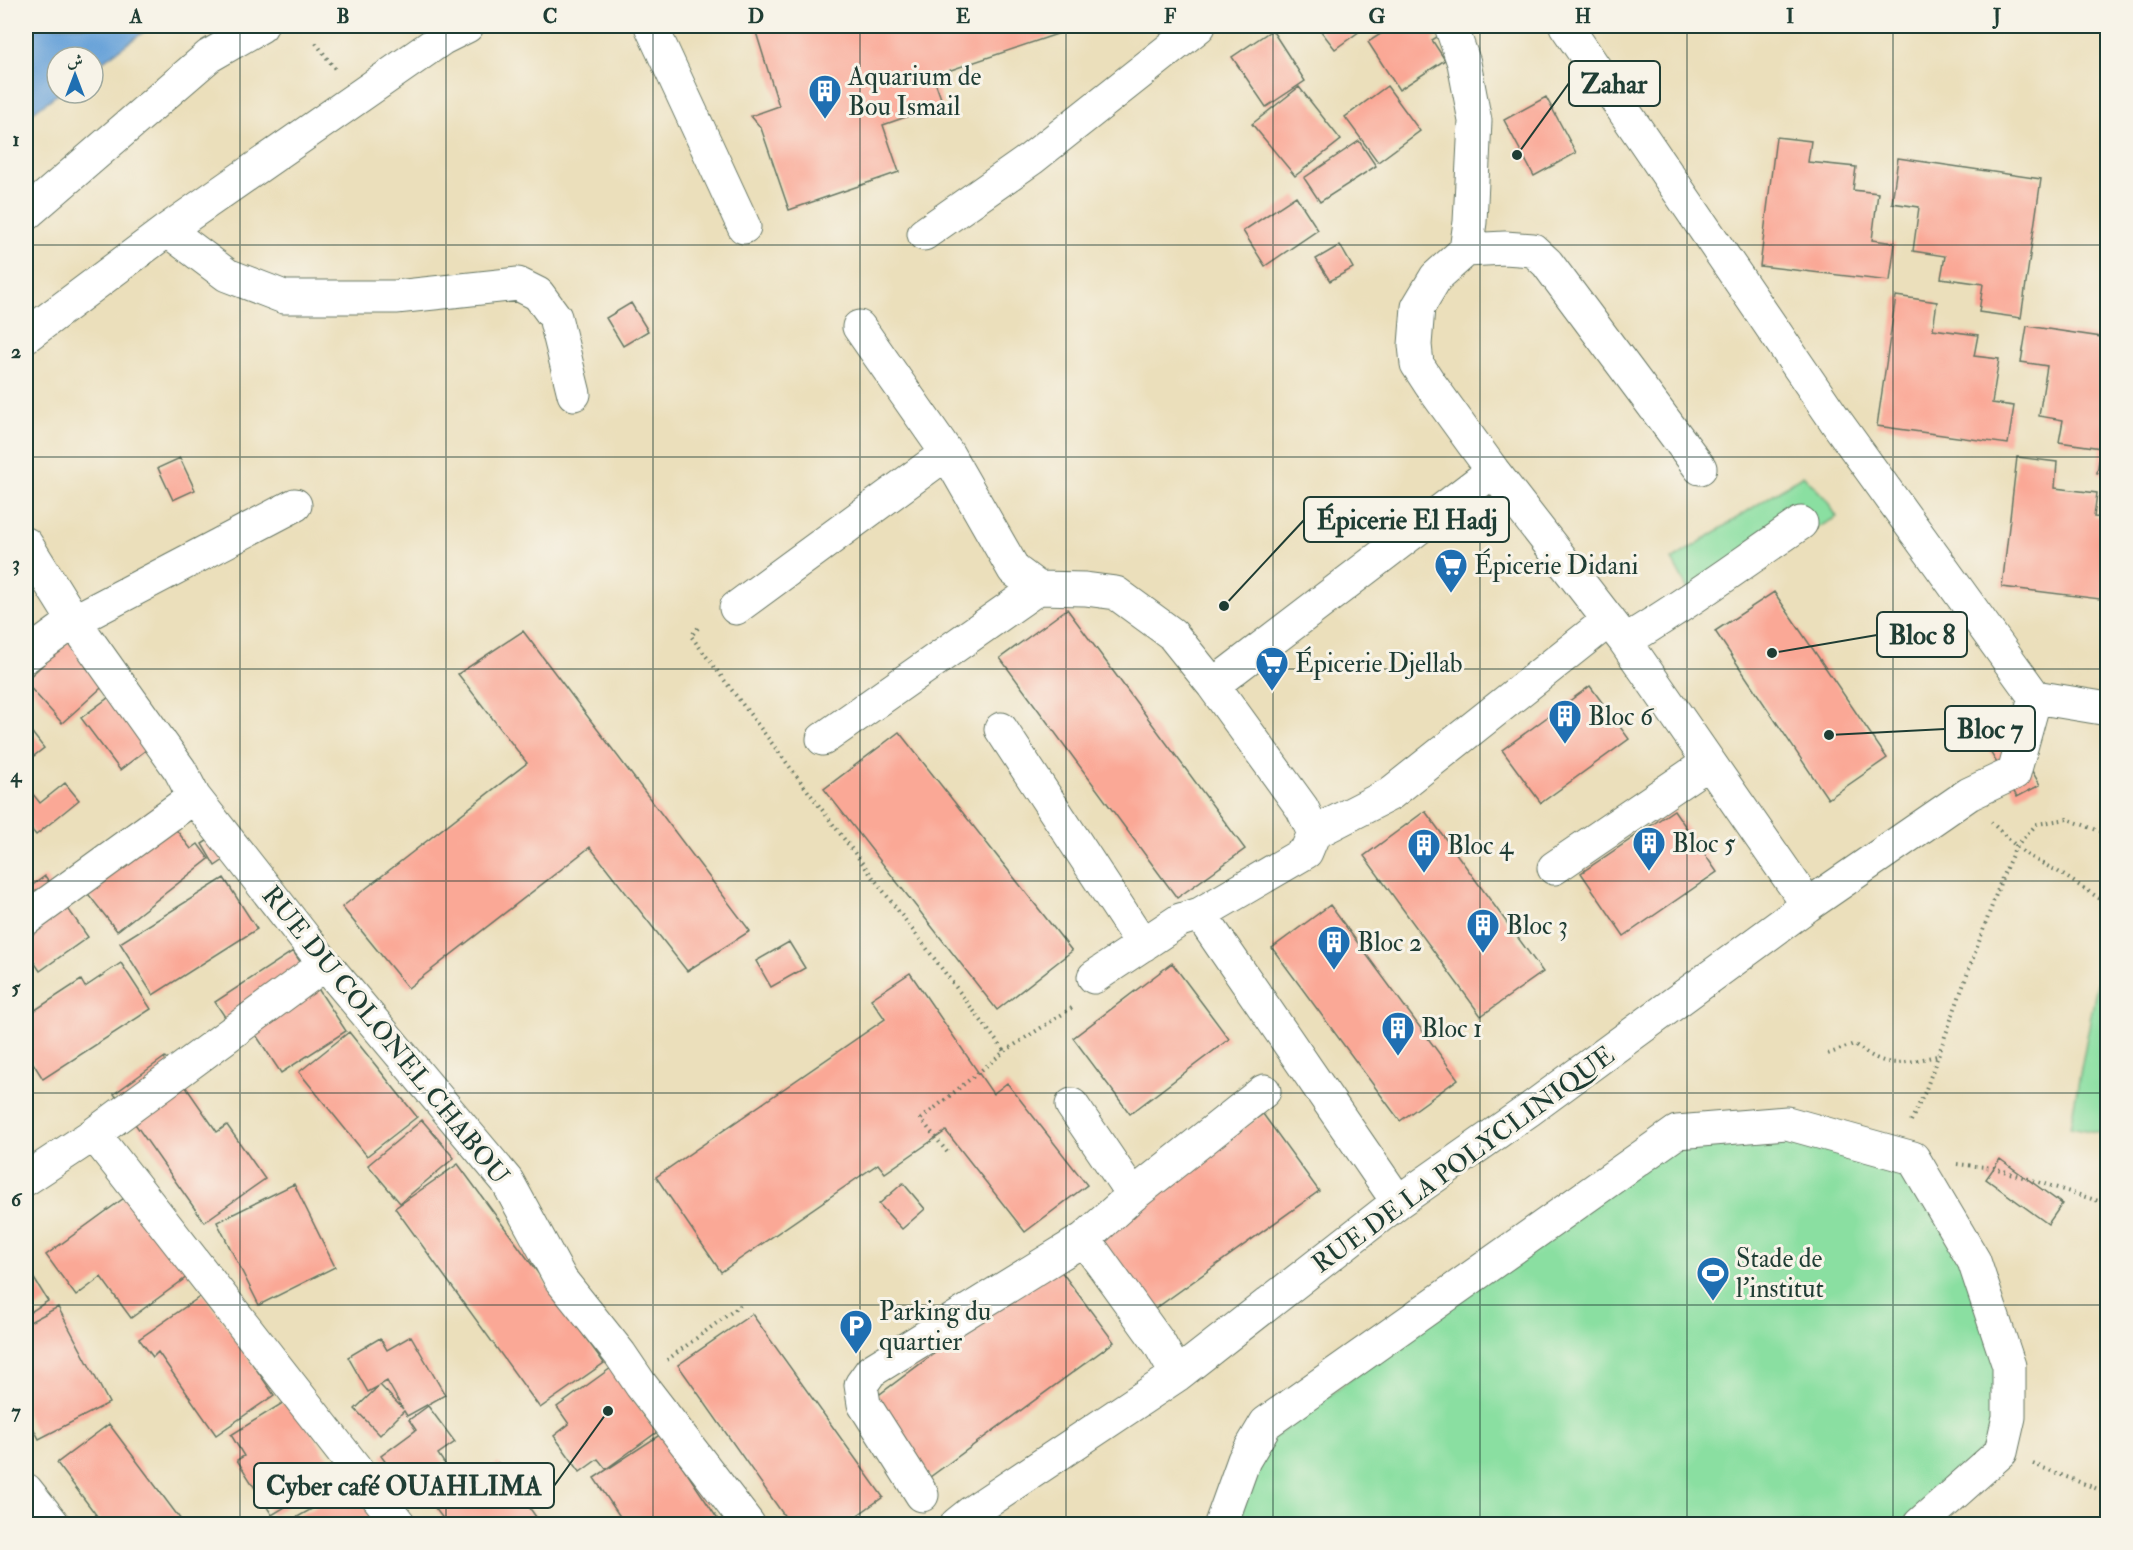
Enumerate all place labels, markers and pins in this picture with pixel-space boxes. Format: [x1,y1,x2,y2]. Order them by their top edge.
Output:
place label: Aquarium de Bou Ismail [847,61,981,123]
callout: Zahar [1569,61,1660,106]
building icon: Aquarium de Bou Ismail [807,73,843,120]
callout: Épicerie El Hadj [1304,497,1509,542]
supermarket icon: Épicerie Didani [1433,547,1469,594]
place label: Épicerie Didani [1474,548,1639,583]
callout: Bloc 8 [1877,612,1967,657]
supermarket icon: Épicerie Djellab [1254,645,1290,692]
place label: Épicerie Djellab [1295,646,1463,681]
building icon: Bloc 6 [1547,698,1583,745]
place label: Bloc 6 [1588,701,1655,733]
callout: Bloc 7 [1945,706,2035,751]
building icon: Bloc 5 [1631,825,1667,872]
building icon: Bloc 4 [1406,827,1442,874]
place label: Bloc 5 [1672,828,1736,860]
place label: Bloc 4 [1447,830,1514,862]
building icon: Bloc 3 [1465,907,1501,954]
place label: Bloc 3 [1506,910,1568,942]
building icon: Bloc 2 [1316,924,1352,971]
place label: Bloc 2 [1357,927,1422,959]
building icon: Bloc 1 [1380,1010,1416,1057]
place label: Bloc 1 [1421,1013,1482,1045]
place label: Stade de l'institut [1736,1243,1824,1305]
sports icon: Stade de l'institut [1695,1255,1731,1302]
place label: Parking du quartier [879,1296,991,1358]
parking icon: Parking du quartier [838,1308,874,1355]
callout: Cyber café OUAHLIMA [254,1463,554,1508]

